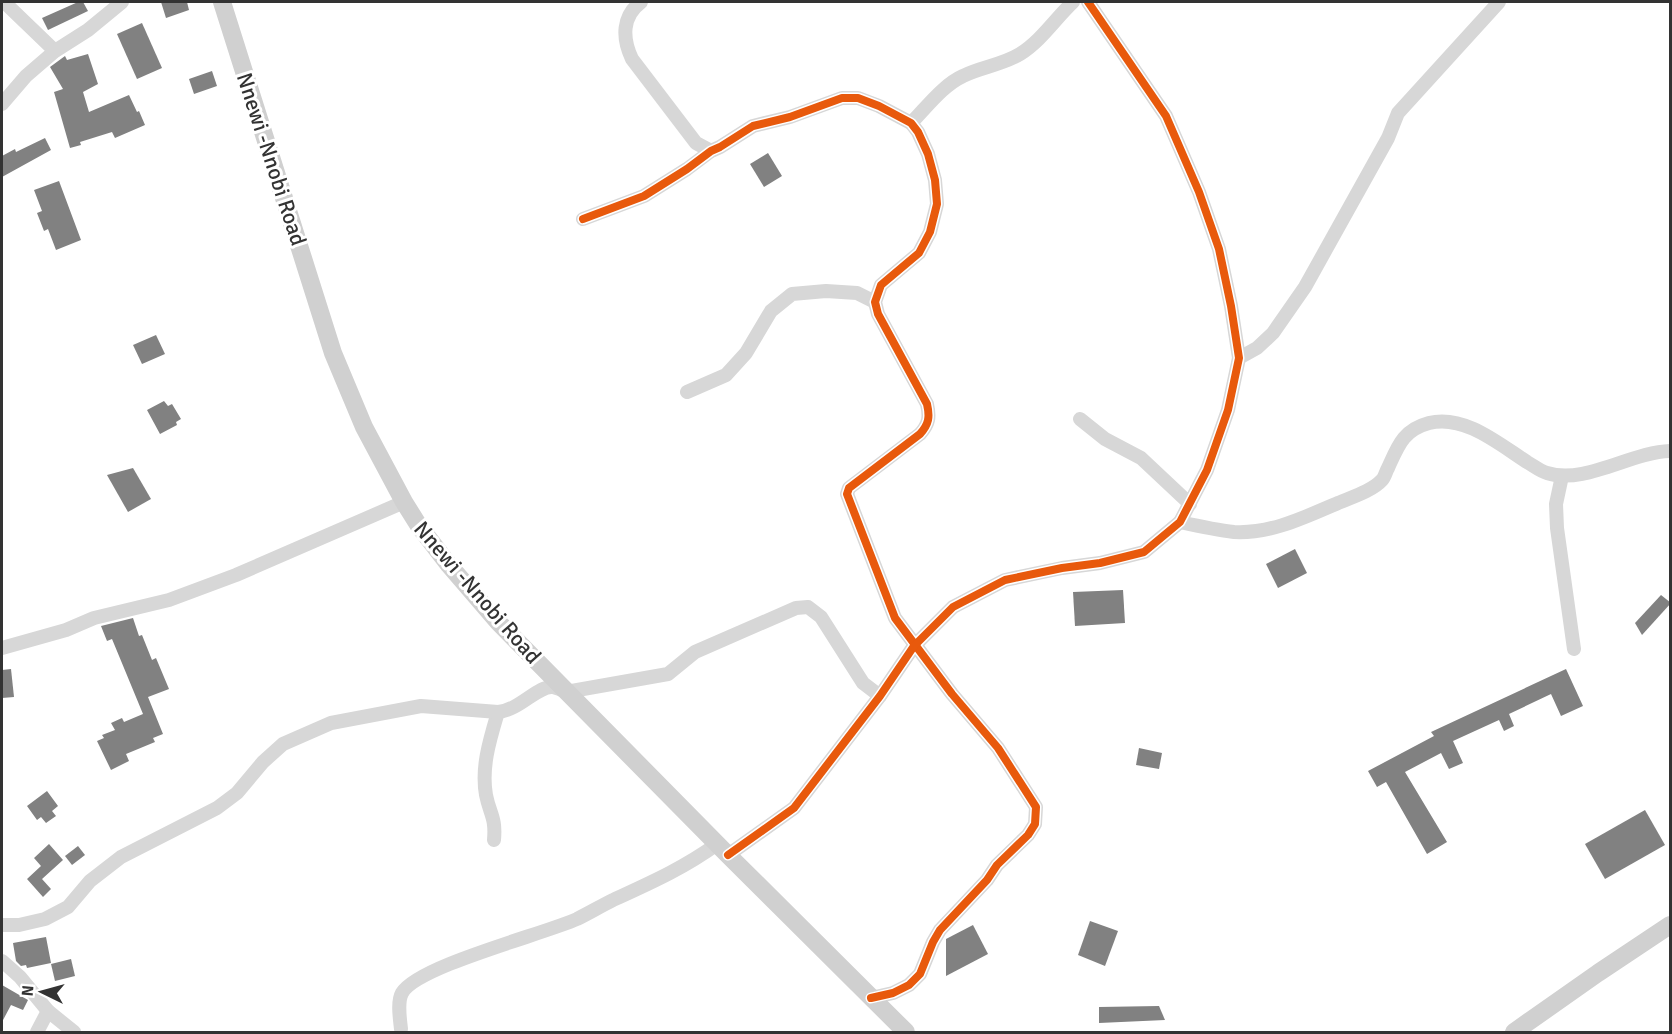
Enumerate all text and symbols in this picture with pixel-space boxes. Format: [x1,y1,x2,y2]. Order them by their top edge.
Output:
street label: Nnewi -Nnobi Road [231,69,312,249]
street label: Nnewi -Nnobi Road [408,515,547,669]
north arrow [12,962,72,1022]
text: N [18,984,39,997]

